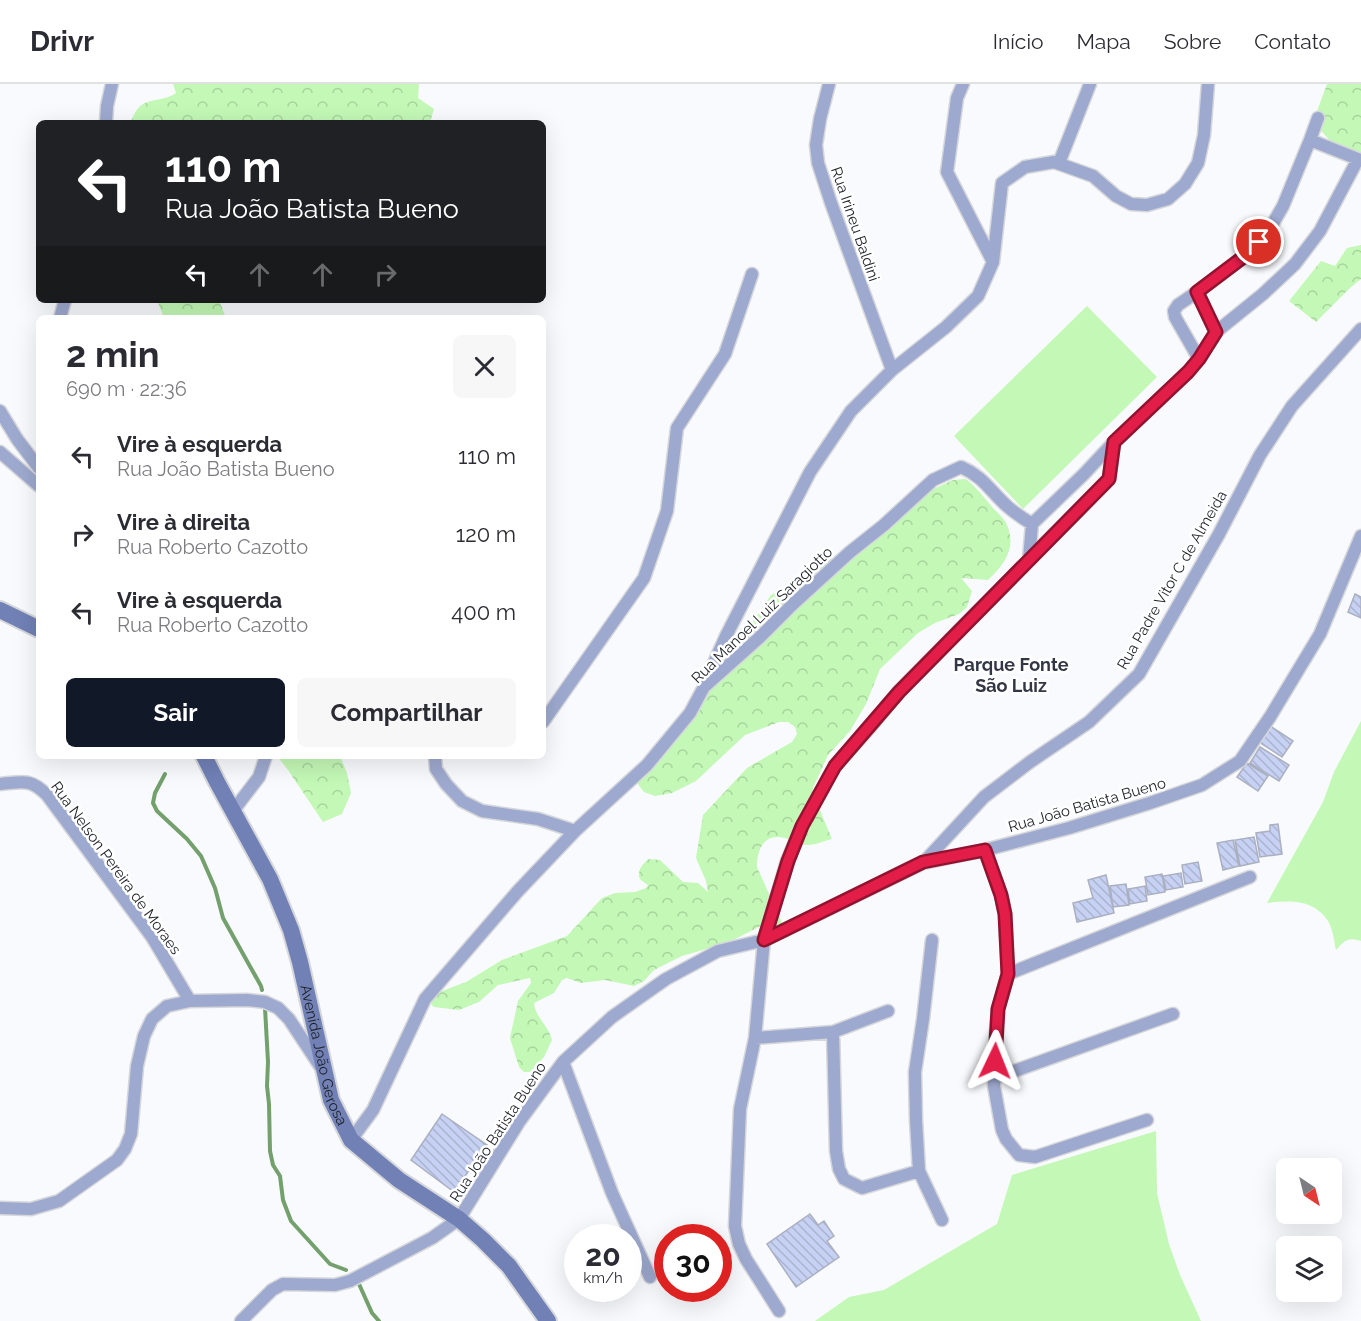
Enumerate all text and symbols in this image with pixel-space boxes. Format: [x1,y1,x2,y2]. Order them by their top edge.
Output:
text: Drivr [30,25,94,58]
text: Início [993,29,1043,54]
text: Mapa [1076,29,1131,54]
text: Sobre [1164,29,1221,54]
text: Contato [1254,29,1331,54]
text: 110 m [165,143,281,192]
icon: left [66,144,144,222]
street label: Rua Irineu Baldini [827,164,883,284]
text: Rua João Batista Bueno [165,193,459,224]
pin [1233,216,1284,267]
icon: arrive [1242,225,1275,258]
icon: left [180,258,213,291]
icon: ahead [243,258,276,291]
icon: ahead [306,258,339,291]
icon: right [369,258,402,291]
text: 2 min [66,333,159,375]
button: close [453,335,516,398]
text: 690 m · 22:36 [66,377,187,401]
text: Vire à esquerda [117,431,282,457]
icon: left [66,440,99,473]
text: 110 m [458,443,516,469]
text: Rua João Batista Bueno [117,457,335,481]
street label: Rua Padre Vitor C de Almeida [1113,487,1231,673]
text: Vire à direita [117,509,250,535]
icon: right [66,518,99,551]
text: 120 m [456,521,516,547]
text: Rua Roberto Cazotto [117,535,308,559]
street label: Rua Manoel Luiz Saragiotto [688,543,836,687]
text: Vire à esquerda [117,587,282,613]
icon: left [66,596,99,629]
text: 400 m [451,599,516,625]
text: Rua Roberto Cazotto [117,613,308,637]
district label: Parque Fonte São Luiz [953,654,1069,696]
button: Sair [66,678,285,747]
button: Compartilhar [297,678,516,747]
street label: Rua João Batista Bueno [1006,774,1168,836]
street label: Rua Nelson Pereira de Moraes [47,778,185,958]
street label: Avenida João Gerosa [296,983,351,1128]
position arrow [963,1029,1027,1093]
street label: Rua João Batista Bueno [446,1059,550,1205]
north arrow [1276,1158,1342,1224]
map controls [1276,1158,1342,1302]
speed limit sign: 30 [654,1224,732,1302]
button: layers [1276,1236,1342,1302]
text: 20 [585,1238,621,1273]
text: km/h [583,1269,623,1287]

